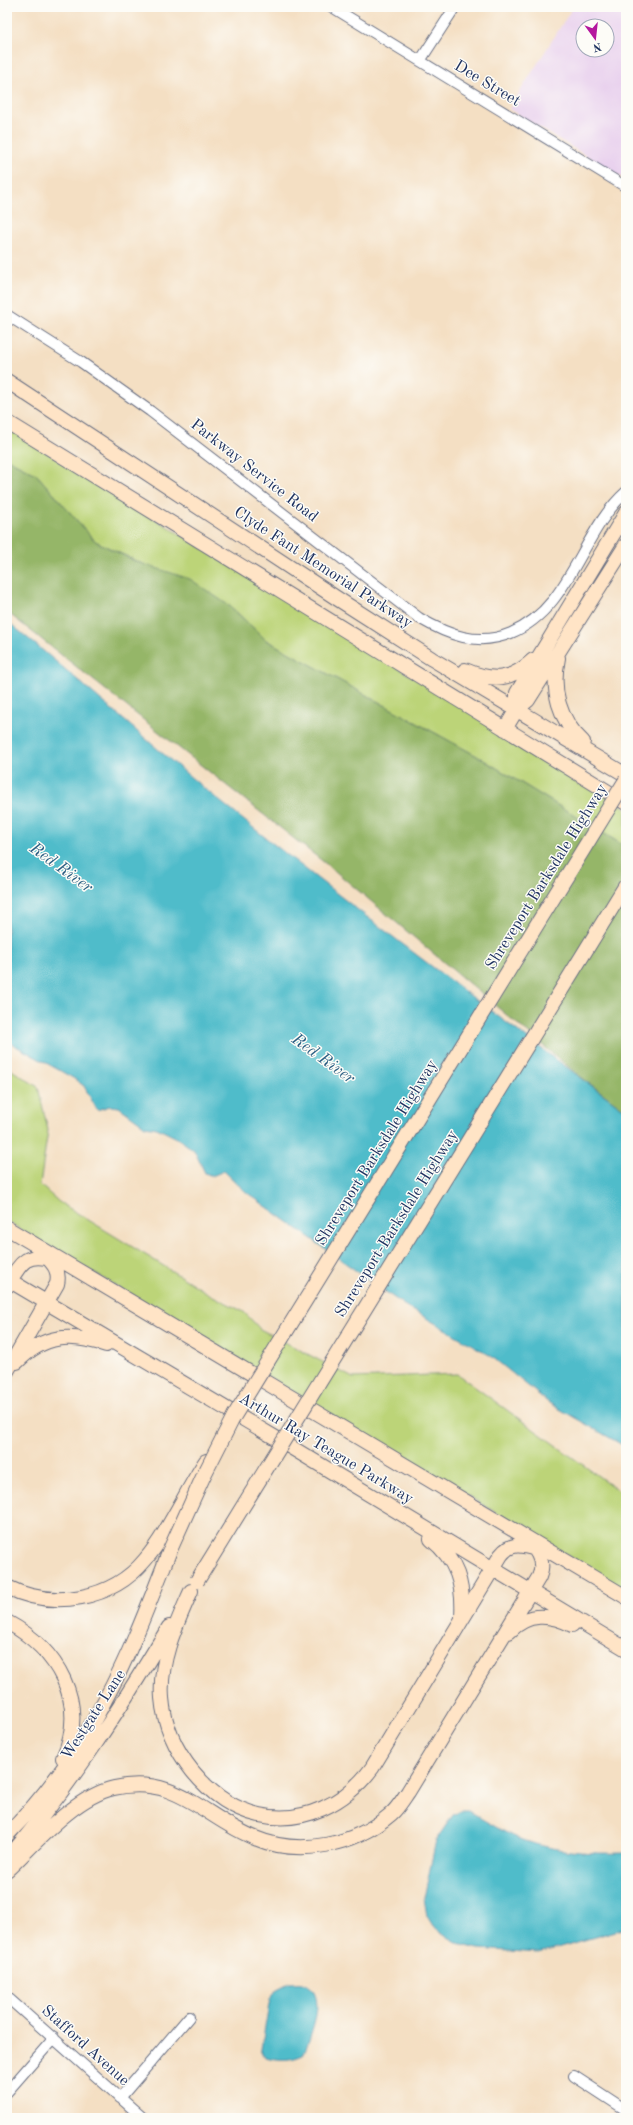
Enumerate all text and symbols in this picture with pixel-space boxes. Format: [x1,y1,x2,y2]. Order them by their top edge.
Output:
north arrow [575,18,615,58]
text: N [591,40,603,53]
street label: Dee Street [451,58,523,110]
street label: Parkway Service Road [187,416,321,526]
street label: Clyde Fant Memorial Parkway [231,504,416,632]
street label: Shreveport Barksdale Highway [483,781,611,973]
water label: Red River [26,839,96,897]
water label: Red River [288,1030,358,1088]
street label: Shreveport Barksdale Highway [313,1057,441,1249]
street label: Shreveport-Barksdale Highway [333,1127,462,1320]
street label: Arthur Ray Teague Parkway [236,1391,416,1508]
street label: Westgate Lane [59,1667,129,1763]
street label: Stafford Avenue [38,2003,132,2089]

